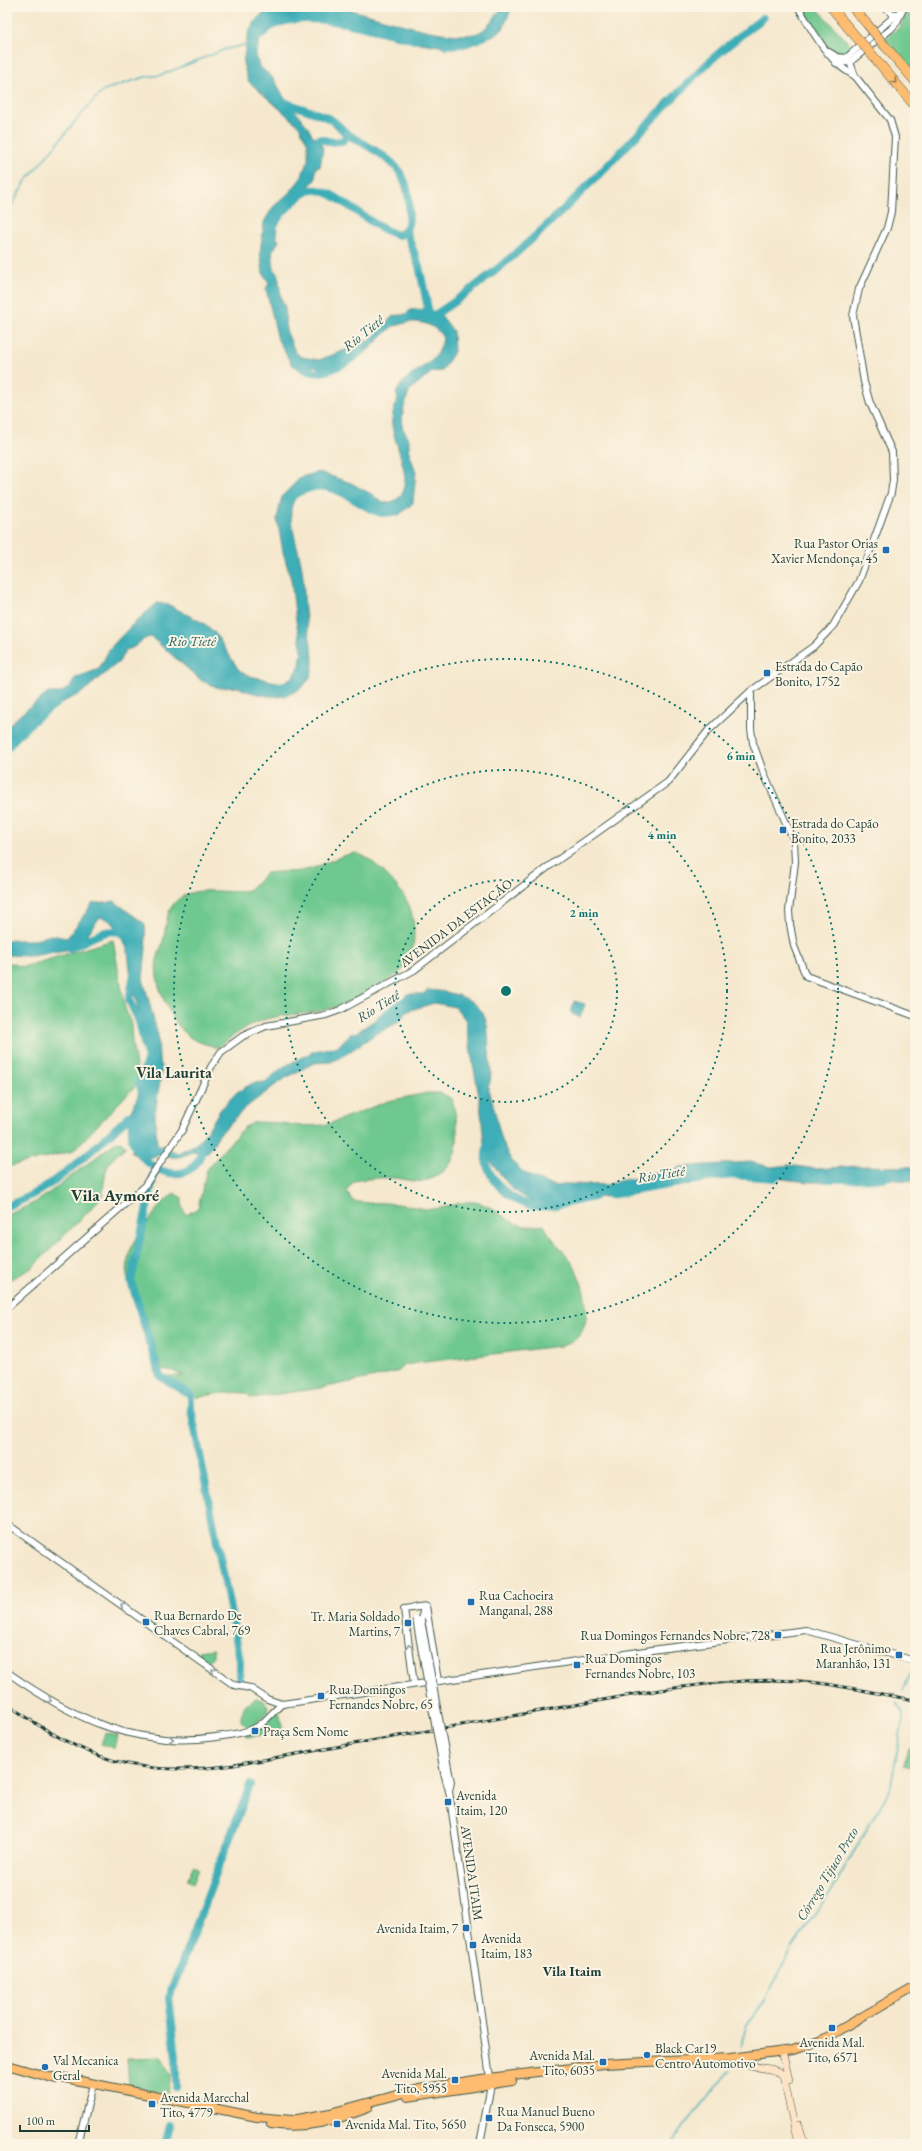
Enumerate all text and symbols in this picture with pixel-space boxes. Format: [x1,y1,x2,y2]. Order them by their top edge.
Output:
one-way arrow [889,76,896,83]
water label: Rio Tietê [339,310,388,355]
place label: Rua Pastor Orias Xavier Mendonça, 45 [770,535,878,567]
marker: Rua Pastor Orias Xavier Mendonça, 45 [881,545,891,555]
water label: Rio Tietê [168,632,217,650]
place label: Estrada do Capão Bonito, 1752 [775,658,863,690]
marker: Estrada do Capão Bonito, 1752 [762,668,772,678]
text: 6 min [726,748,756,764]
place label: Estrada do Capão Bonito, 2033 [791,815,879,847]
marker: Estrada do Capão Bonito, 2033 [778,825,788,835]
text: 4 min [647,827,677,843]
street label: AVENIDA DA ESTAÇÃO [395,875,516,972]
text: 2 min [569,905,599,921]
centre of rings [499,984,513,998]
water label: Rio Tietê [353,985,404,1026]
district label: Vila Laurita [136,1063,212,1082]
water label: Rio Tietê [636,1161,687,1187]
district label: Vila Aymoré [71,1184,159,1206]
place label: Rua Cachoeira Manganal, 288 [479,1587,554,1619]
marker: Rua Cachoeira Manganal, 288 [466,1597,476,1607]
one-way arrow [121,1603,128,1610]
place label: Rua Bernardo De Chaves Cabral, 769 [154,1607,251,1639]
place label: Tr. Maria Soldado Martins, 7 [311,1608,401,1640]
marker: Rua Bernardo De Chaves Cabral, 769 [141,1617,151,1627]
marker: Tr. Maria Soldado Martins, 7 [403,1618,413,1628]
place label: Rua Domingos Fernandes Nobre, 728 [581,1627,770,1644]
marker: Rua Domingos Fernandes Nobre, 728 [773,1630,783,1640]
place label: Rua Jerônimo Maranhão, 131 [816,1640,891,1672]
one-way arrow [405,1644,414,1650]
place label: Rua Domingos Fernandes Nobre, 103 [585,1650,695,1682]
marker: Rua Jerônimo Maranhão, 131 [894,1650,904,1660]
marker: Rua Domingos Fernandes Nobre, 103 [572,1660,582,1670]
one-way arrow [212,1669,219,1676]
place label: Rua Domingos Fernandes Nobre, 65 [329,1681,433,1713]
marker: Rua Domingos Fernandes Nobre, 65 [316,1691,326,1701]
one-way arrow [45,1695,52,1702]
place label: Praça Sem Nome [263,1723,348,1740]
marker: Praça Sem Nome [250,1726,260,1736]
one-way arrow [168,1735,174,1743]
place label: Avenida Itaim, 120 [455,1787,507,1819]
marker: Avenida Itaim, 120 [443,1797,453,1807]
street label: AVENIDA ITAIM [457,1823,487,1922]
water label: Córrego Tijuco Preto [792,1823,862,1924]
place label: Avenida Itaim, 7 [375,1920,459,1937]
marker: Avenida Itaim, 7 [461,1923,471,1933]
place label: Avenida Itaim, 183 [480,1930,532,1962]
marker: Avenida Itaim, 183 [468,1940,478,1950]
district label: Vila Itaim [543,1962,602,1980]
marker: Avenida Mal. Tito, 6571 [827,2023,837,2033]
place label: Avenida Mal. Tito, 6571 [798,2034,865,2066]
place label: Black Car19 Centro Automotivo [655,2040,756,2072]
place label: Avenida Mal. Tito, 6035 [528,2047,595,2079]
marker: Black Car19 Centro Automotivo [642,2050,652,2060]
place label: Val Mecanica Geral [53,2052,119,2084]
marker: Avenida Mal. Tito, 6035 [598,2057,608,2067]
marker: Val Mecanica Geral [40,2062,50,2072]
place label: Avenida Mal. Tito, 5955 [380,2065,447,2097]
marker: Avenida Mal. Tito, 5955 [450,2075,460,2085]
place label: Avenida Marechal Tito, 4779 [159,2089,249,2121]
marker: Avenida Marechal Tito, 4779 [147,2099,157,2109]
place label: Rua Manuel Bueno Da Fonseca, 5900 [497,2103,595,2135]
scale bar [20,2107,89,2133]
text: 100 m [26,2113,56,2129]
marker: Rua Manuel Bueno Da Fonseca, 5900 [484,2113,494,2123]
place label: Avenida Mal. Tito, 5650 [344,2116,466,2133]
marker: Avenida Mal. Tito, 5650 [332,2119,342,2129]

